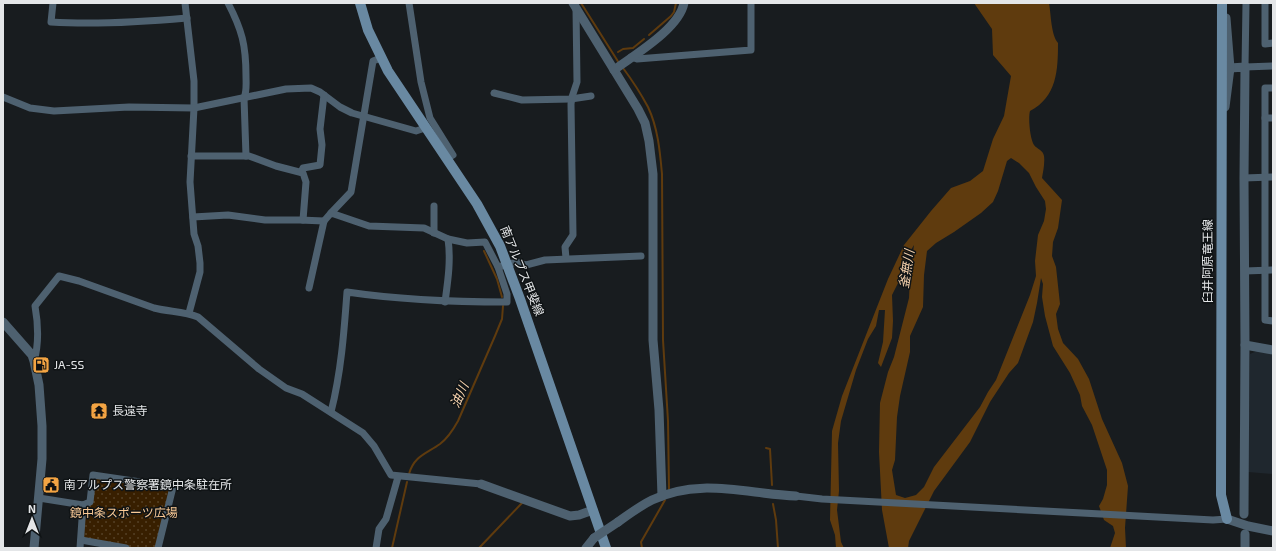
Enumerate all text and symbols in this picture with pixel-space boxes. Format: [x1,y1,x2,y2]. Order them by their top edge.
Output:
street label: 臼井阿原竜王線 [1200,219,1214,303]
street label: 南アルプス甲斐線 [498,224,547,318]
water label: 釜無川 [895,247,917,290]
fuel station icon: JA-SS [31,355,51,375]
place label: JA-SS [54,357,85,371]
water label: 油川 [446,378,472,410]
temple icon: 長遠寺 [89,401,109,421]
place label: 長遠寺 [112,403,148,417]
public building icon: 南アルプス警察署鏡中条駐在所 [41,475,61,495]
place label: 南アルプス警察署鏡中条駐在所 [64,477,232,491]
north arrow [12,499,52,539]
text: N [28,502,36,515]
park label: 鏡中条スポーツ広場 [70,505,178,519]

